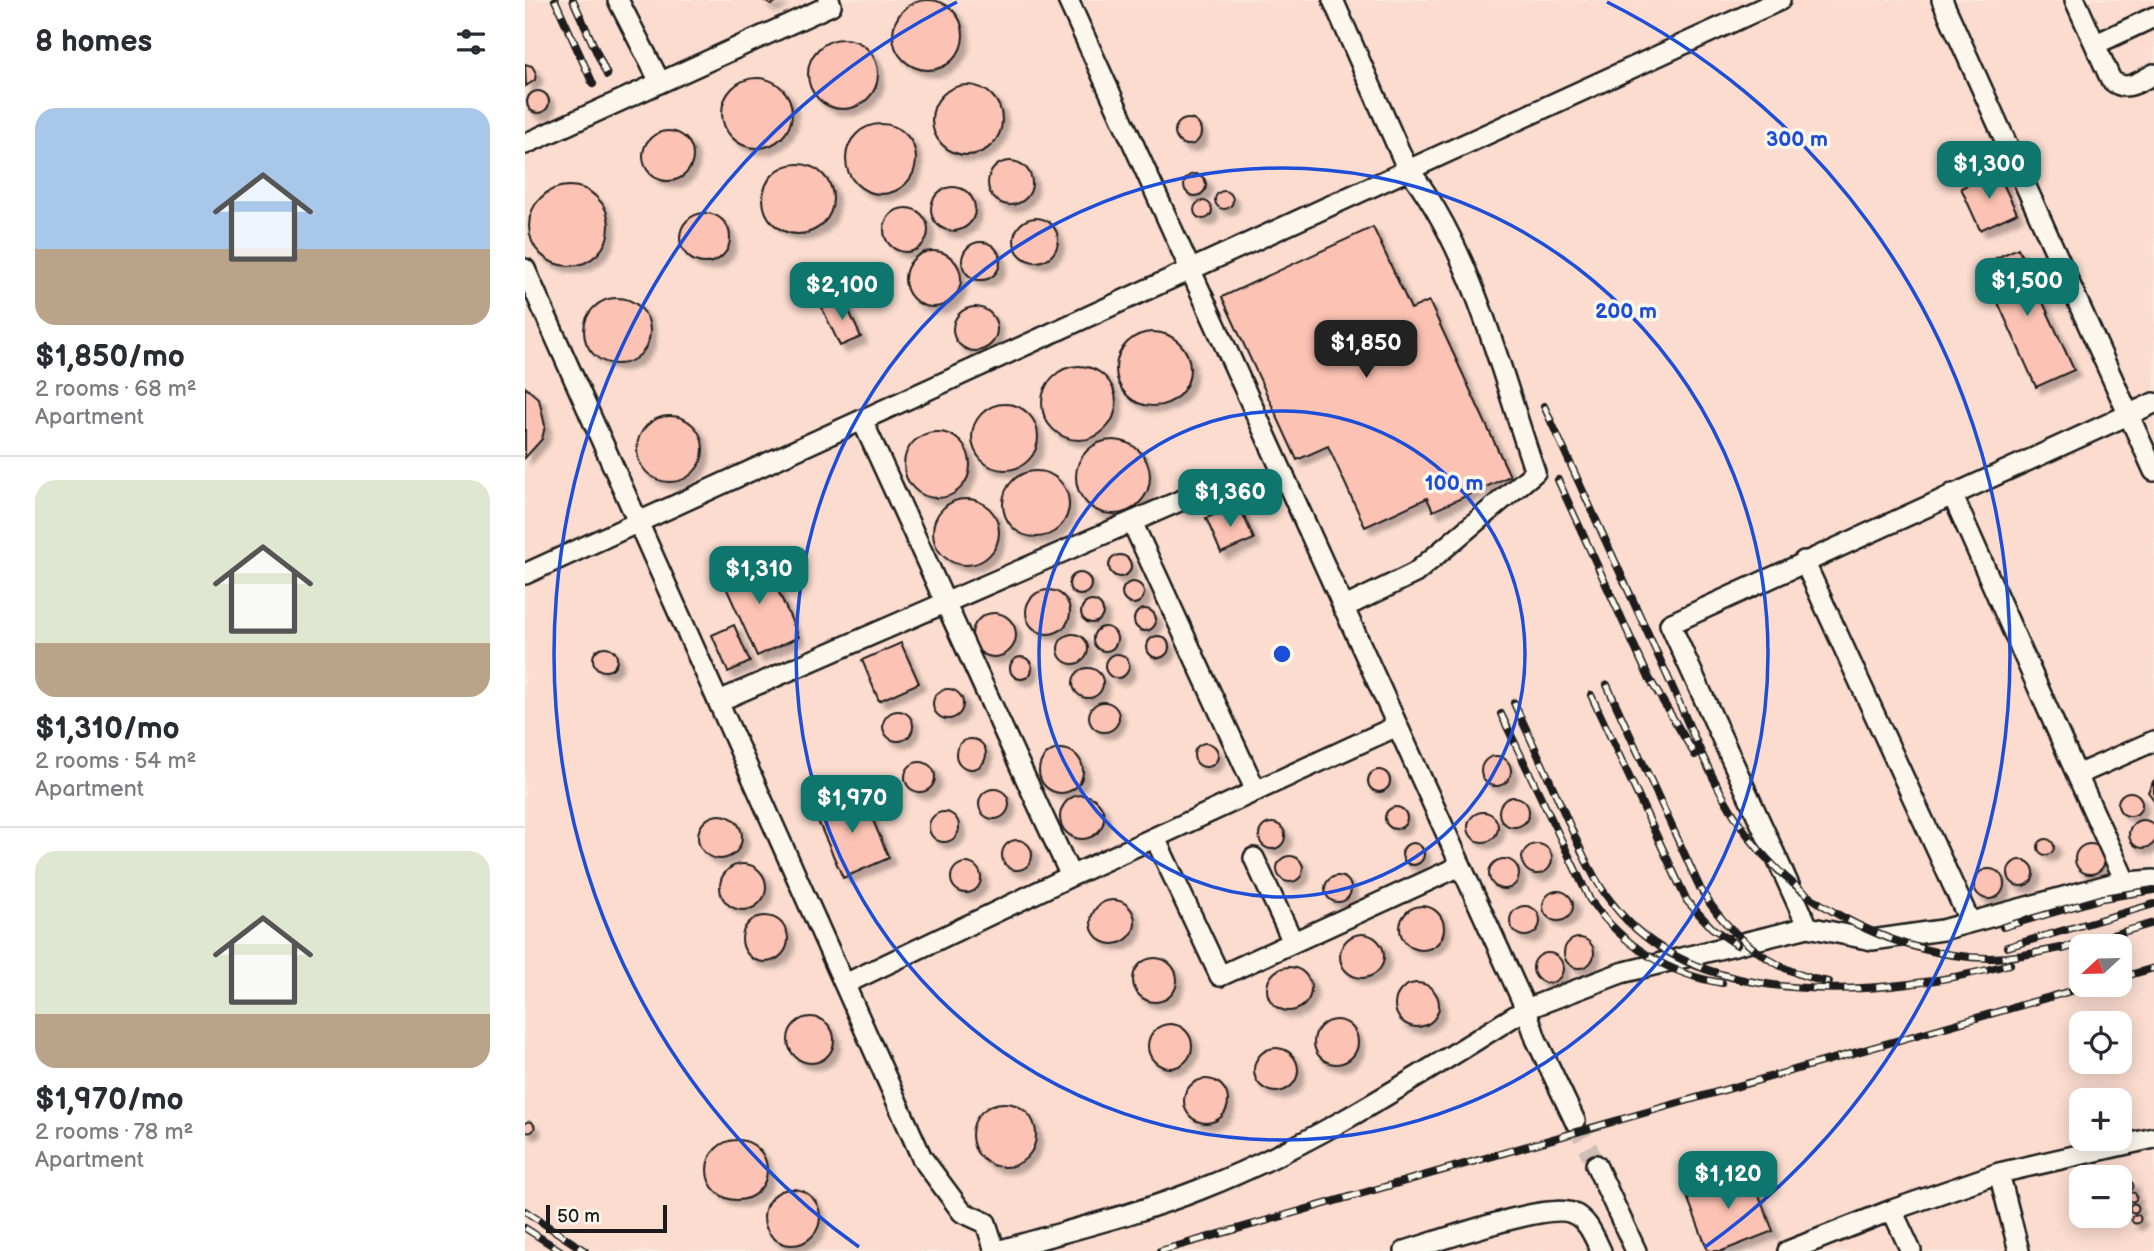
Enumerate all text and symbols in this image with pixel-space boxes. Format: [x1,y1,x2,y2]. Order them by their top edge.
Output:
icon: filters [452,23,490,61]
text: 8 homes [35,24,152,60]
text: 300 m [1766,127,1828,152]
pin: $1,300 [1932,142,2046,201]
text: $1,300 [1953,150,2025,178]
icon: home [200,154,326,280]
pin: $1,500 [1970,258,2084,318]
pin: $2,100 [785,262,899,322]
text: $1,500 [1991,267,2063,295]
text: $2,100 [806,271,878,299]
text: 200 m [1595,299,1657,324]
pin: $1,850 [1309,320,1423,380]
text: $1,850 [1330,329,1402,357]
text: $1,850/mo [35,339,185,375]
text: 2 rooms · 68 m² [35,375,197,403]
text: Apartment [35,403,144,431]
pin: $1,360 [1173,470,1287,529]
text: 100 m [1425,471,1483,496]
text: $1,360 [1194,478,1266,506]
icon: home [200,526,326,652]
pin: $1,310 [702,546,816,606]
text: $1,310 [725,555,793,583]
centre of rings [1270,642,1294,666]
text: $1,310/mo [35,711,180,747]
text: 2 rooms · 54 m² [35,747,197,775]
text: Apartment [35,775,144,803]
pin: $1,970 [795,776,909,835]
text: $1,970 [817,784,887,812]
icon: home [200,897,326,1023]
north arrow [2069,934,2131,998]
map controls [2069,934,2132,1228]
button: locate [2069,1011,2132,1074]
text: $1,970/mo [35,1082,184,1118]
button: + [2069,1088,2132,1151]
text: 2 rooms · 78 m² [35,1118,193,1146]
text: Apartment [35,1146,144,1174]
pin: $1,120 [1671,1152,1785,1211]
text: $1,120 [1694,1160,1762,1188]
button: − [2069,1165,2132,1228]
scale bar [546,1202,667,1234]
text: 50 m [557,1205,600,1228]

